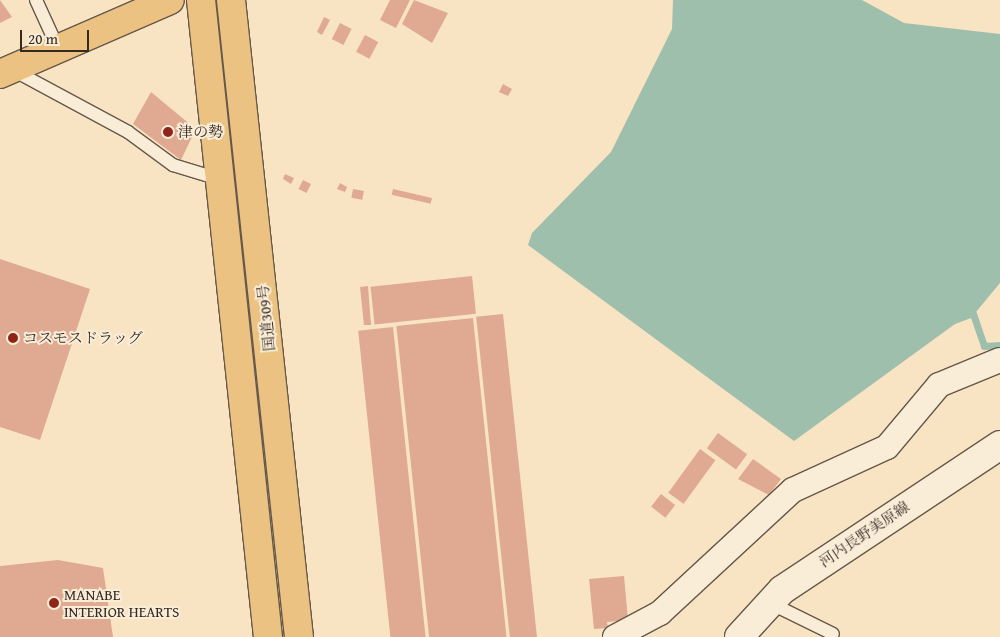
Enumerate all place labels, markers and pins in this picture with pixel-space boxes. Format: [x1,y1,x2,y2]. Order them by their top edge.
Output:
place label: 津の勢 [178,123,223,141]
marker: 津の勢 [162,126,174,138]
place label: コスモスドラッグ [23,329,143,347]
marker: コスモスドラッグ [7,332,19,344]
place label: MANABE INTERIOR HEARTS [64,585,179,620]
marker: MANABE INTERIOR HEARTS [48,597,60,609]

